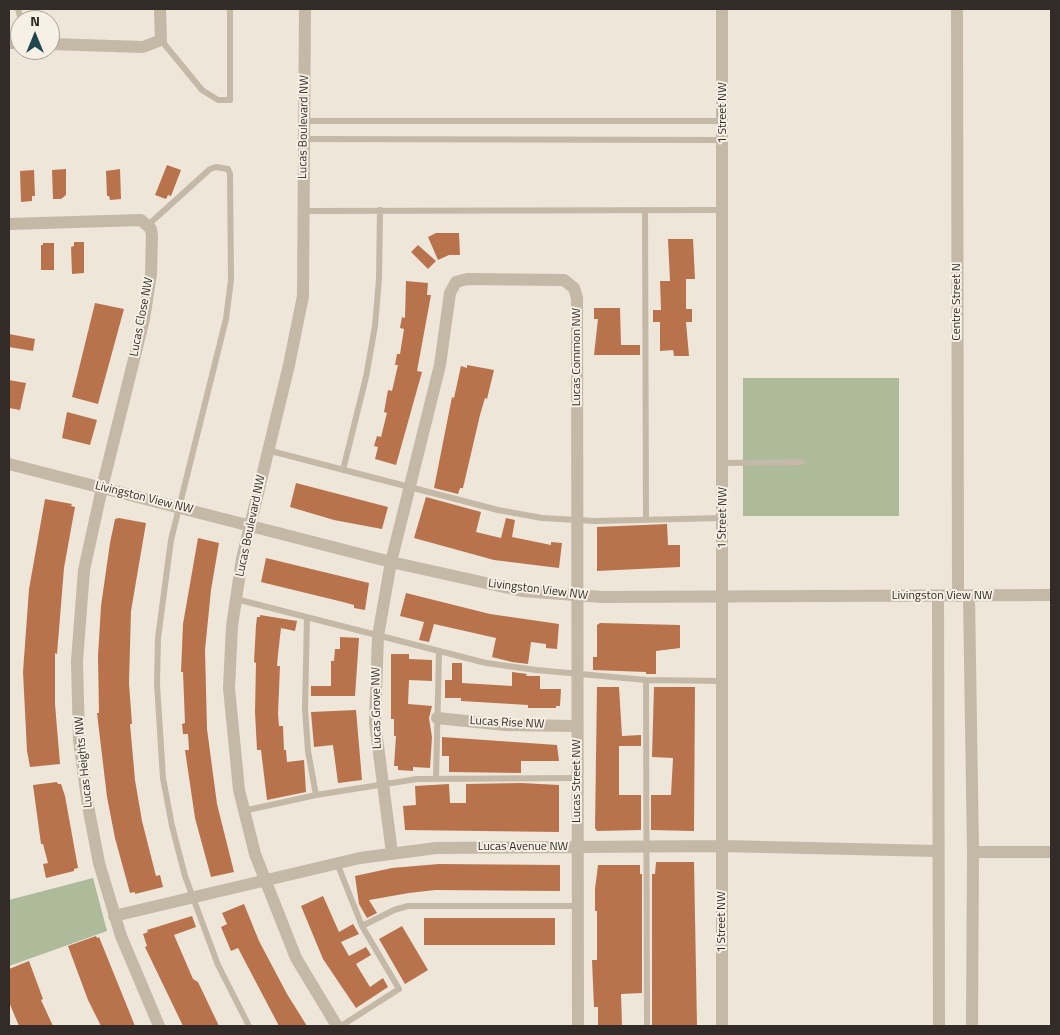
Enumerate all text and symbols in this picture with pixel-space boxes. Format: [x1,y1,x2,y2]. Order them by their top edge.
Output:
north arrow [10,10,60,60]
text: N [30,10,40,31]
street label: Lucas Boulevard NW [296,75,312,179]
street label: 1 Street NW [716,82,730,144]
street label: Centre Street N [950,263,964,341]
street label: Lucas Close NW [127,276,157,358]
street label: Lucas Common NW [570,308,584,406]
street label: Lucas Boulevard NW [233,474,269,578]
street label: Livingston View NW [93,479,195,517]
street label: 1 Street NW [715,487,731,549]
street label: Livingston View NW [487,577,589,603]
street label: Livingston View NW [892,589,992,603]
street label: Lucas Grove NW [369,667,385,749]
street label: Lucas Rise NW [469,714,545,732]
street label: Lucas Heights NW [72,715,96,809]
street label: Lucas Street NW [570,739,584,823]
street label: Lucas Avenue NW [478,840,568,854]
street label: 1 Street NW [715,891,729,953]

